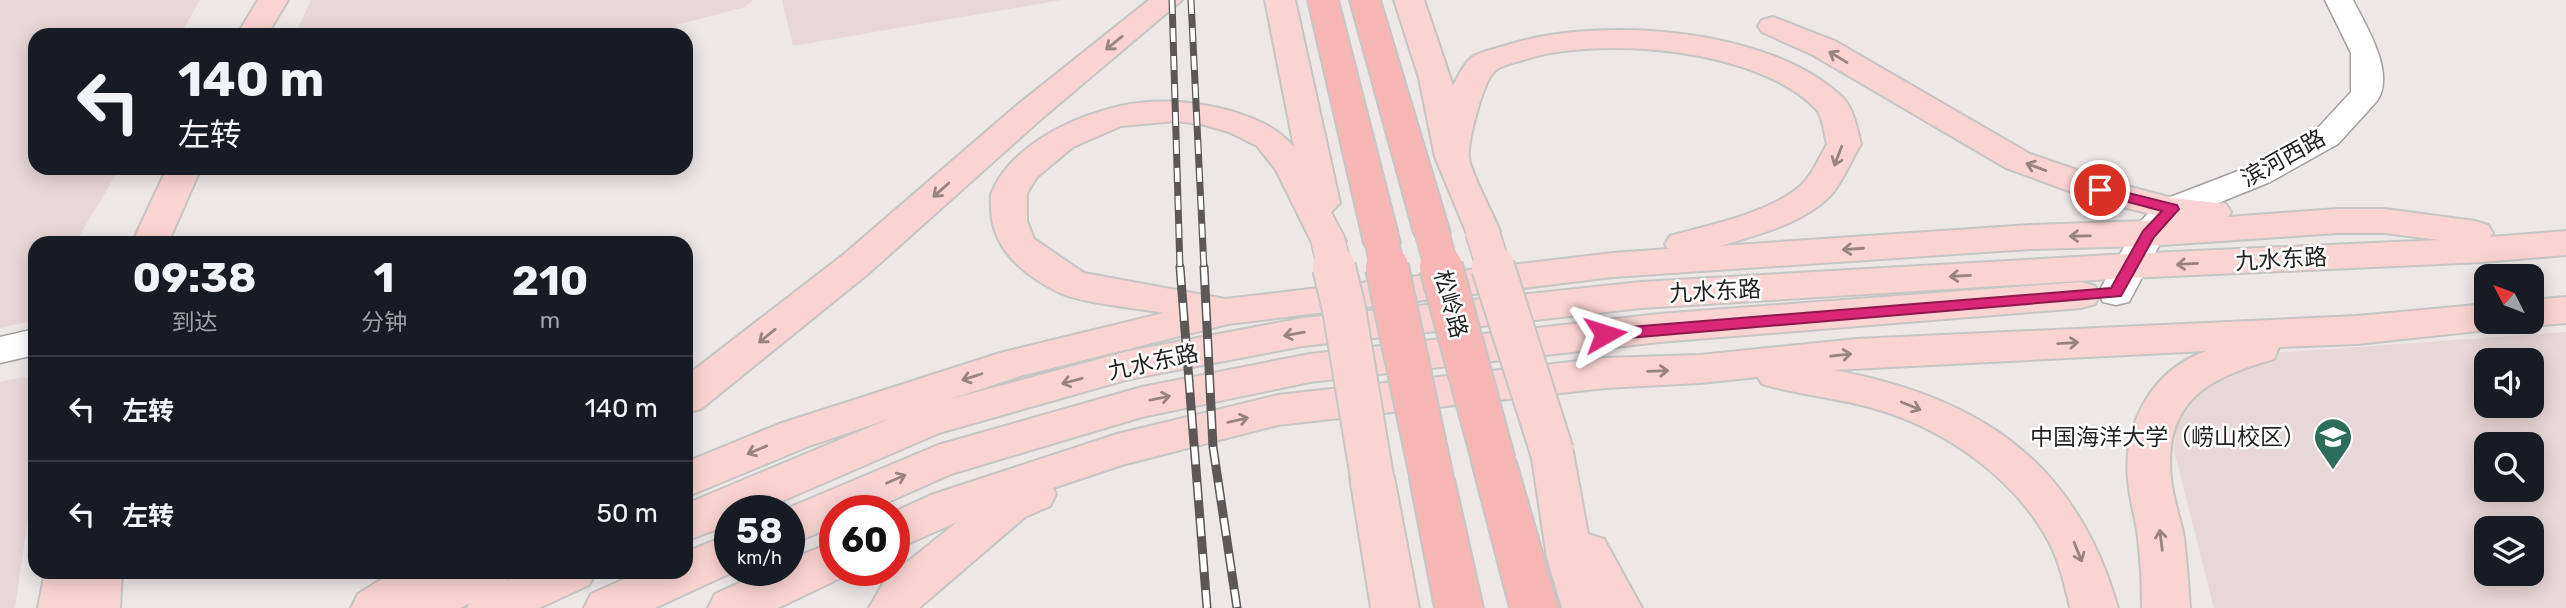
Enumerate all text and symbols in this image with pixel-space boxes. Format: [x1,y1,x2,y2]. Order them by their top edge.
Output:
one-way arrow [1106,35,1124,51]
one-way arrow [1829,49,1849,63]
text: 140 m [178,50,324,108]
icon: left [63,56,154,147]
text: 左转 [178,116,242,154]
street label: 滨河西路 [2236,123,2330,193]
one-way arrow [1831,144,1844,166]
one-way arrow [2026,160,2048,173]
pin [2070,160,2130,220]
icon: arrive [2081,171,2119,209]
one-way arrow [932,182,950,198]
one-way arrow [2069,229,2092,242]
one-way arrow [1842,242,1865,255]
street label: 九水东路 [2234,243,2328,275]
text: 09:38 [133,253,256,303]
text: 1 [374,253,394,303]
text: 210 [512,256,588,306]
one-way arrow [2176,257,2199,270]
north arrow [2474,264,2544,334]
map controls [2474,264,2544,586]
street label: 松岭路 [1429,267,1473,341]
one-way arrow [1949,270,1972,283]
street label: 九水东路 [1668,275,1762,307]
position arrow [1568,297,1642,371]
text: m [540,306,560,334]
text: 到达 [172,308,218,336]
text: 分钟 [361,308,407,336]
one-way arrow [758,328,776,344]
one-way arrow [1283,328,1306,341]
one-way arrow [2057,337,2080,350]
street label: 九水东路 [1105,339,1201,385]
one-way arrow [1829,348,1852,361]
button: sound [2474,348,2544,418]
one-way arrow [1647,365,1670,378]
one-way arrow [962,371,984,384]
one-way arrow [1061,375,1084,388]
icon: left [63,390,101,428]
one-way arrow [1148,391,1171,405]
text: 140 m [585,393,658,424]
text: 左转 [122,396,174,427]
one-way arrow [1900,401,1922,414]
one-way arrow [1226,413,1249,426]
school or university icon: 中国海洋大学（崂山校区） [2312,416,2354,471]
place label: 中国海洋大学（崂山校区） [2030,423,2306,451]
button: search [2474,432,2544,502]
one-way arrow [747,445,769,458]
one-way arrow [885,472,907,485]
icon: left [63,495,101,533]
speed limit sign: 60 [819,495,910,586]
text: 50 m [597,498,658,529]
text: 左转 [122,501,174,532]
text: 58 [736,510,783,552]
button: layers [2474,516,2544,586]
one-way arrow [2154,529,2167,552]
one-way arrow [2072,541,2085,562]
text: km/h [737,547,782,569]

